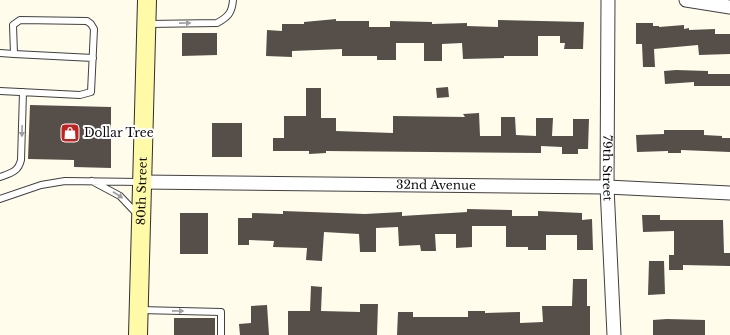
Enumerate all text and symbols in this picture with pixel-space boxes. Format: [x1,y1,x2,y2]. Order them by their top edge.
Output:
one-way arrow [179,20,192,26]
shop icon: Dollar Tree [59,122,81,144]
one-way arrow [19,125,25,138]
place label: Dollar Tree [84,125,154,140]
street label: 79th Street [600,135,616,202]
street label: 80th Street [133,156,150,225]
street label: 32nd Avenue [396,177,476,193]
one-way arrow [112,192,124,199]
one-way arrow [172,308,185,314]

